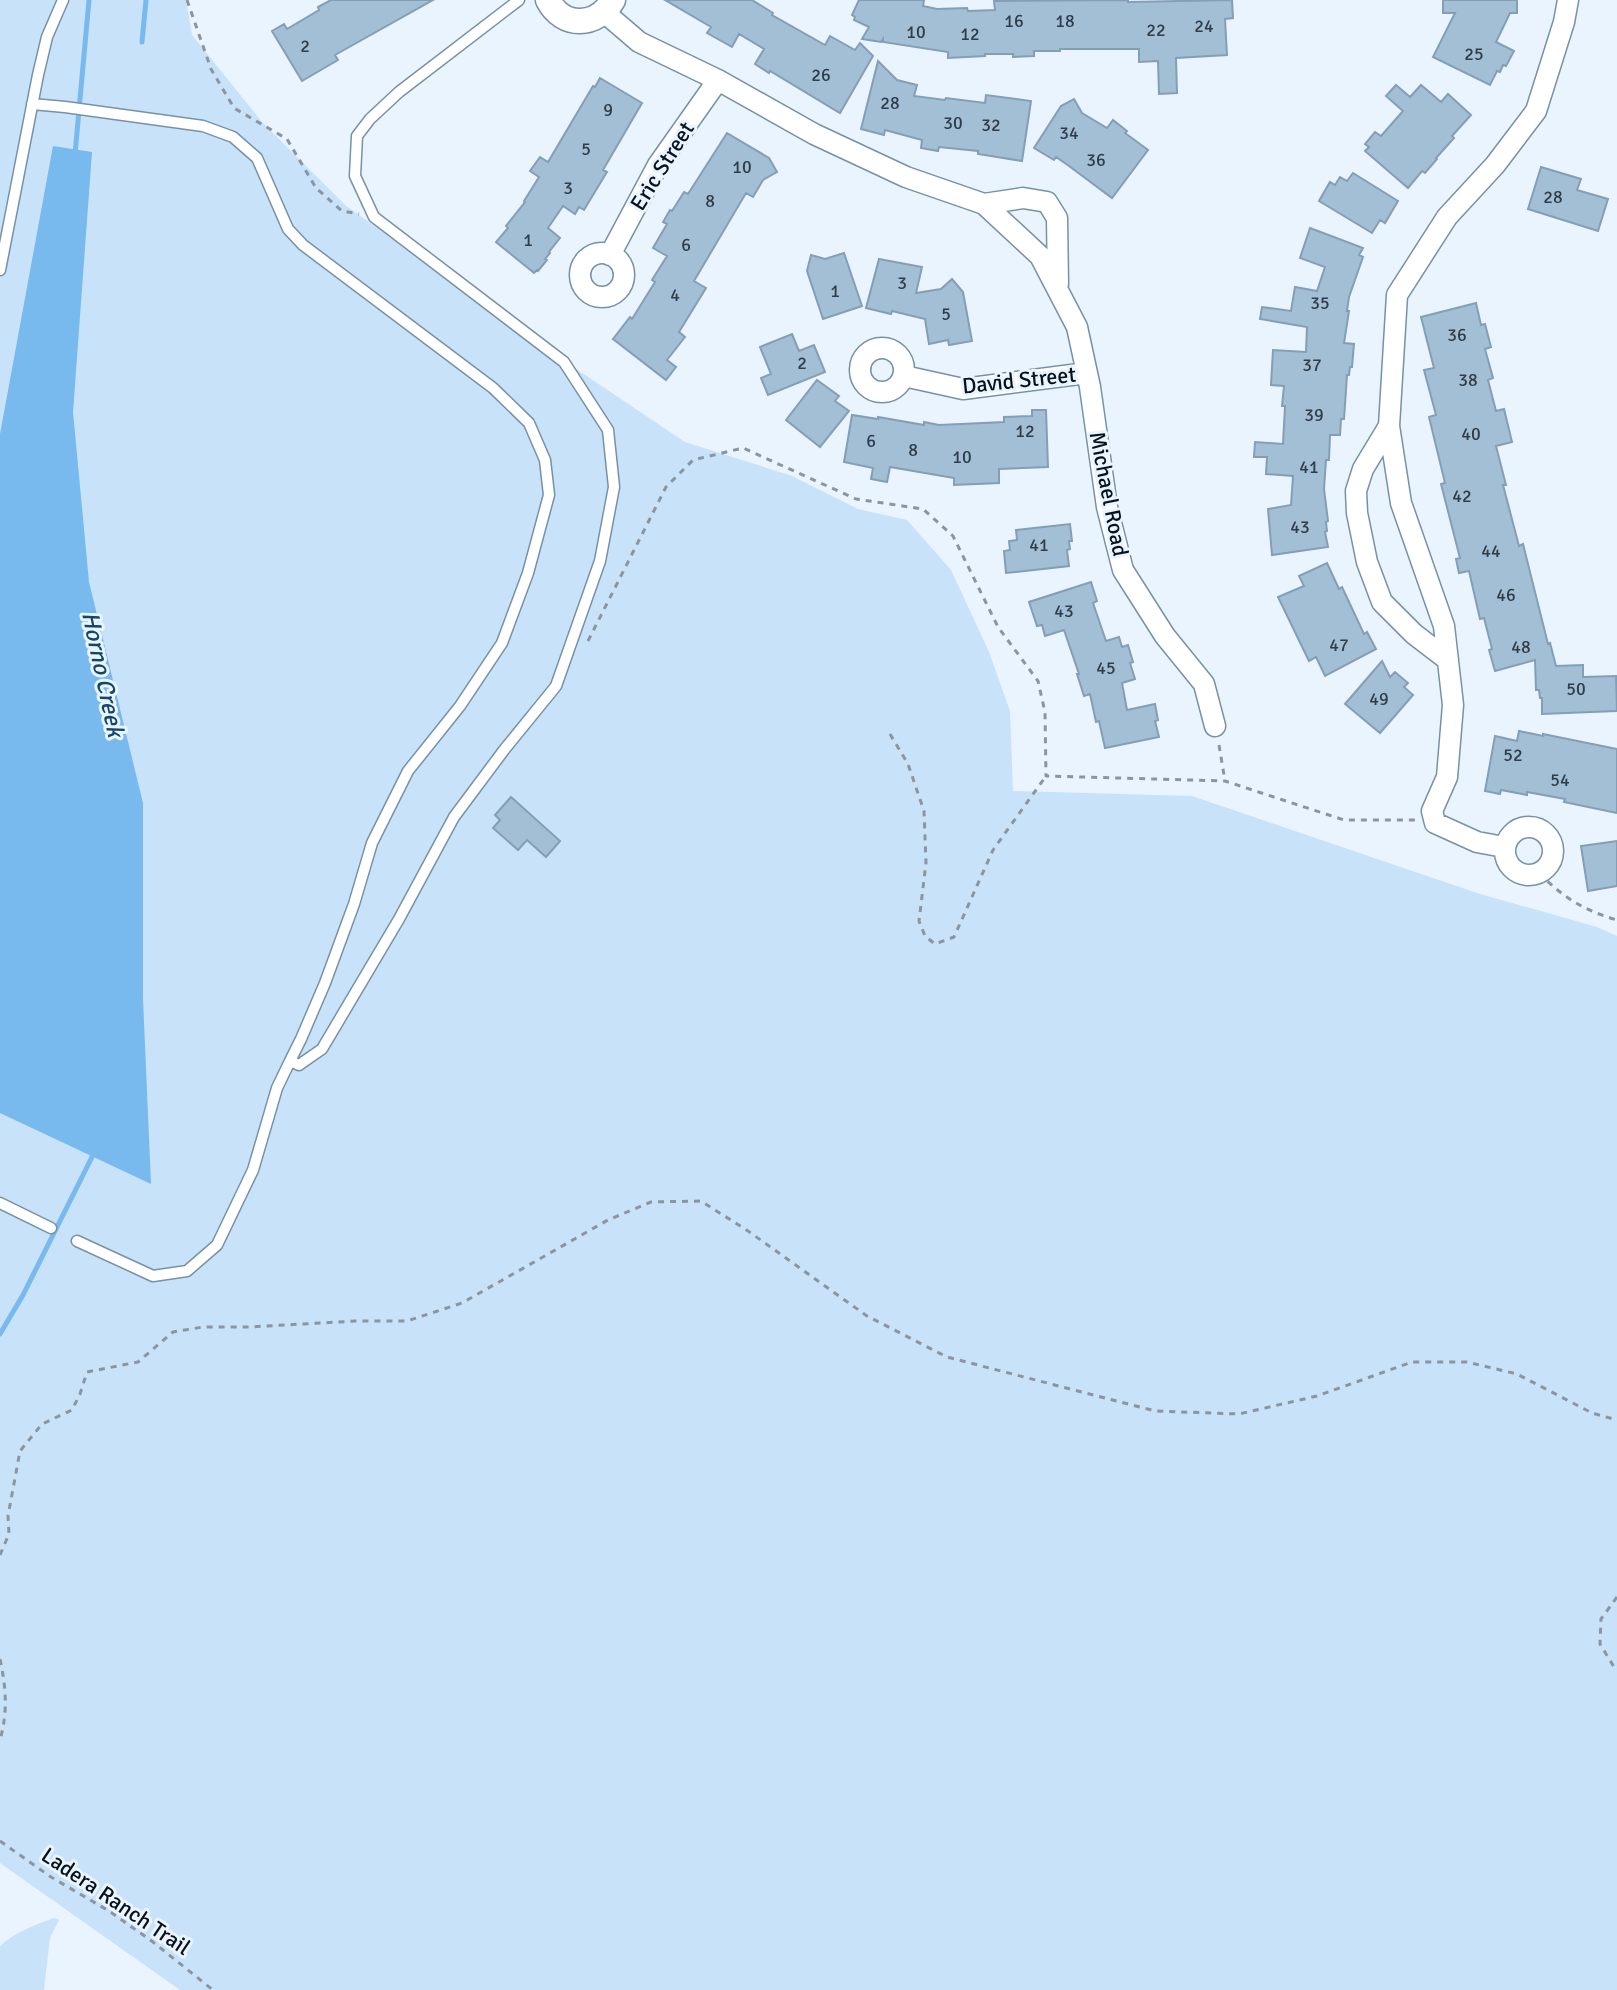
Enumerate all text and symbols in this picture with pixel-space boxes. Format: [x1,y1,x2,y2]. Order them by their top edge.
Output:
house number: 16 [1004,10,1024,32]
house number: 18 [1055,10,1075,32]
house number: 24 [1194,15,1214,37]
house number: 22 [1146,19,1166,41]
house number: 10 [906,21,926,43]
house number: 12 [960,23,980,45]
house number: 2 [300,35,310,57]
house number: 25 [1464,43,1484,65]
house number: 26 [811,64,831,86]
house number: 28 [880,92,900,114]
house number: 9 [603,99,613,121]
house number: 30 [943,112,963,134]
house number: 32 [981,114,1001,136]
street label: Eric Street [624,116,700,215]
house number: 34 [1059,122,1079,144]
house number: 5 [581,138,591,160]
house number: 36 [1086,149,1106,171]
house number: 10 [732,156,752,178]
house number: 3 [563,177,573,199]
house number: 28 [1543,186,1563,208]
house number: 8 [705,190,715,212]
house number: 1 [523,229,533,251]
house number: 6 [681,234,691,256]
house number: 3 [897,272,907,294]
house number: 1 [830,280,840,302]
house number: 4 [670,284,680,306]
house number: 35 [1310,292,1330,314]
house number: 5 [941,303,951,325]
house number: 36 [1447,324,1467,346]
house number: 2 [797,352,807,374]
house number: 37 [1302,354,1322,376]
street label: David Street [961,361,1078,399]
house number: 38 [1458,369,1478,391]
house number: 39 [1304,404,1324,426]
house number: 12 [1015,420,1035,442]
house number: 40 [1461,423,1481,445]
street label: Michael Road [1084,429,1134,559]
house number: 6 [866,430,876,452]
house number: 8 [908,439,918,461]
house number: 10 [952,446,972,468]
house number: 41 [1299,456,1319,478]
house number: 42 [1452,485,1472,507]
house number: 43 [1290,516,1310,538]
house number: 41 [1029,534,1049,556]
house number: 44 [1481,540,1501,562]
house number: 46 [1496,584,1516,606]
house number: 43 [1054,600,1074,622]
water label: Horno Creek [75,609,131,741]
house number: 47 [1329,634,1349,656]
house number: 48 [1511,636,1531,658]
house number: 45 [1096,657,1116,679]
house number: 50 [1566,678,1586,700]
house number: 49 [1369,688,1389,710]
house number: 52 [1503,744,1523,766]
house number: 54 [1550,769,1570,791]
street label: Ladera Ranch Trail [36,1841,196,1961]

